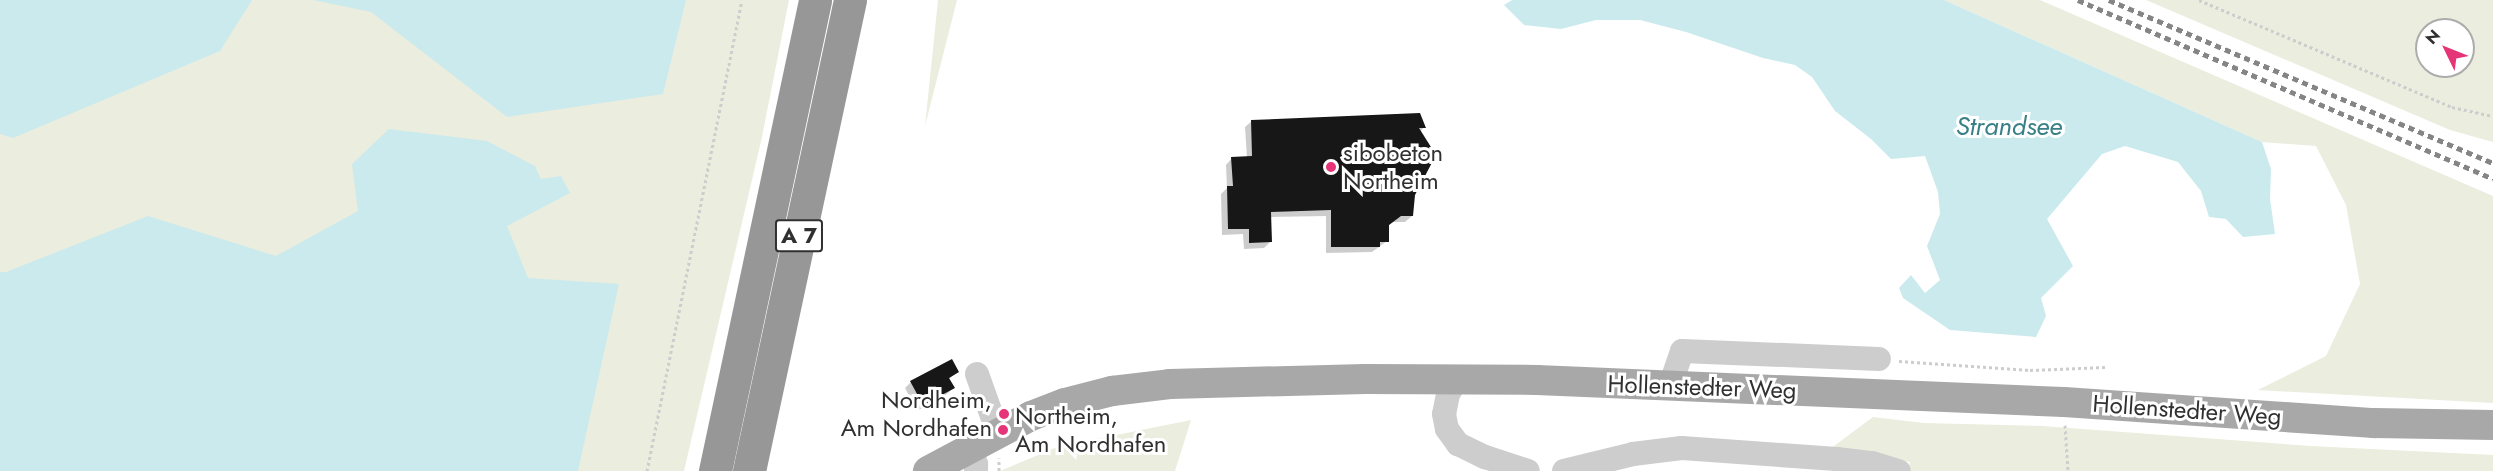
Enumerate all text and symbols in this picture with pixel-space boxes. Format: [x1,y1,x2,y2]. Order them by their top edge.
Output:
north arrow [2415,18,2475,78]
text: N [2420,24,2446,49]
water label: Strandsee [1956,111,2062,143]
place label: sibobeton Northeim [1343,139,1443,195]
marker: sibobeton Northeim [1324,160,1338,174]
road number: A 7 [774,217,824,255]
street label: Hollenstedter Weg [1607,369,1797,405]
place label: Nordheim, Am Nordhafen [841,386,992,442]
street label: Hollenstedter Weg [2092,389,2282,431]
place label: Northeim, Am Nordhafen [1015,402,1166,458]
marker: Nordheim, Am Nordhafen [997,407,1011,421]
marker: Northeim, Am Nordhafen [996,423,1010,437]

